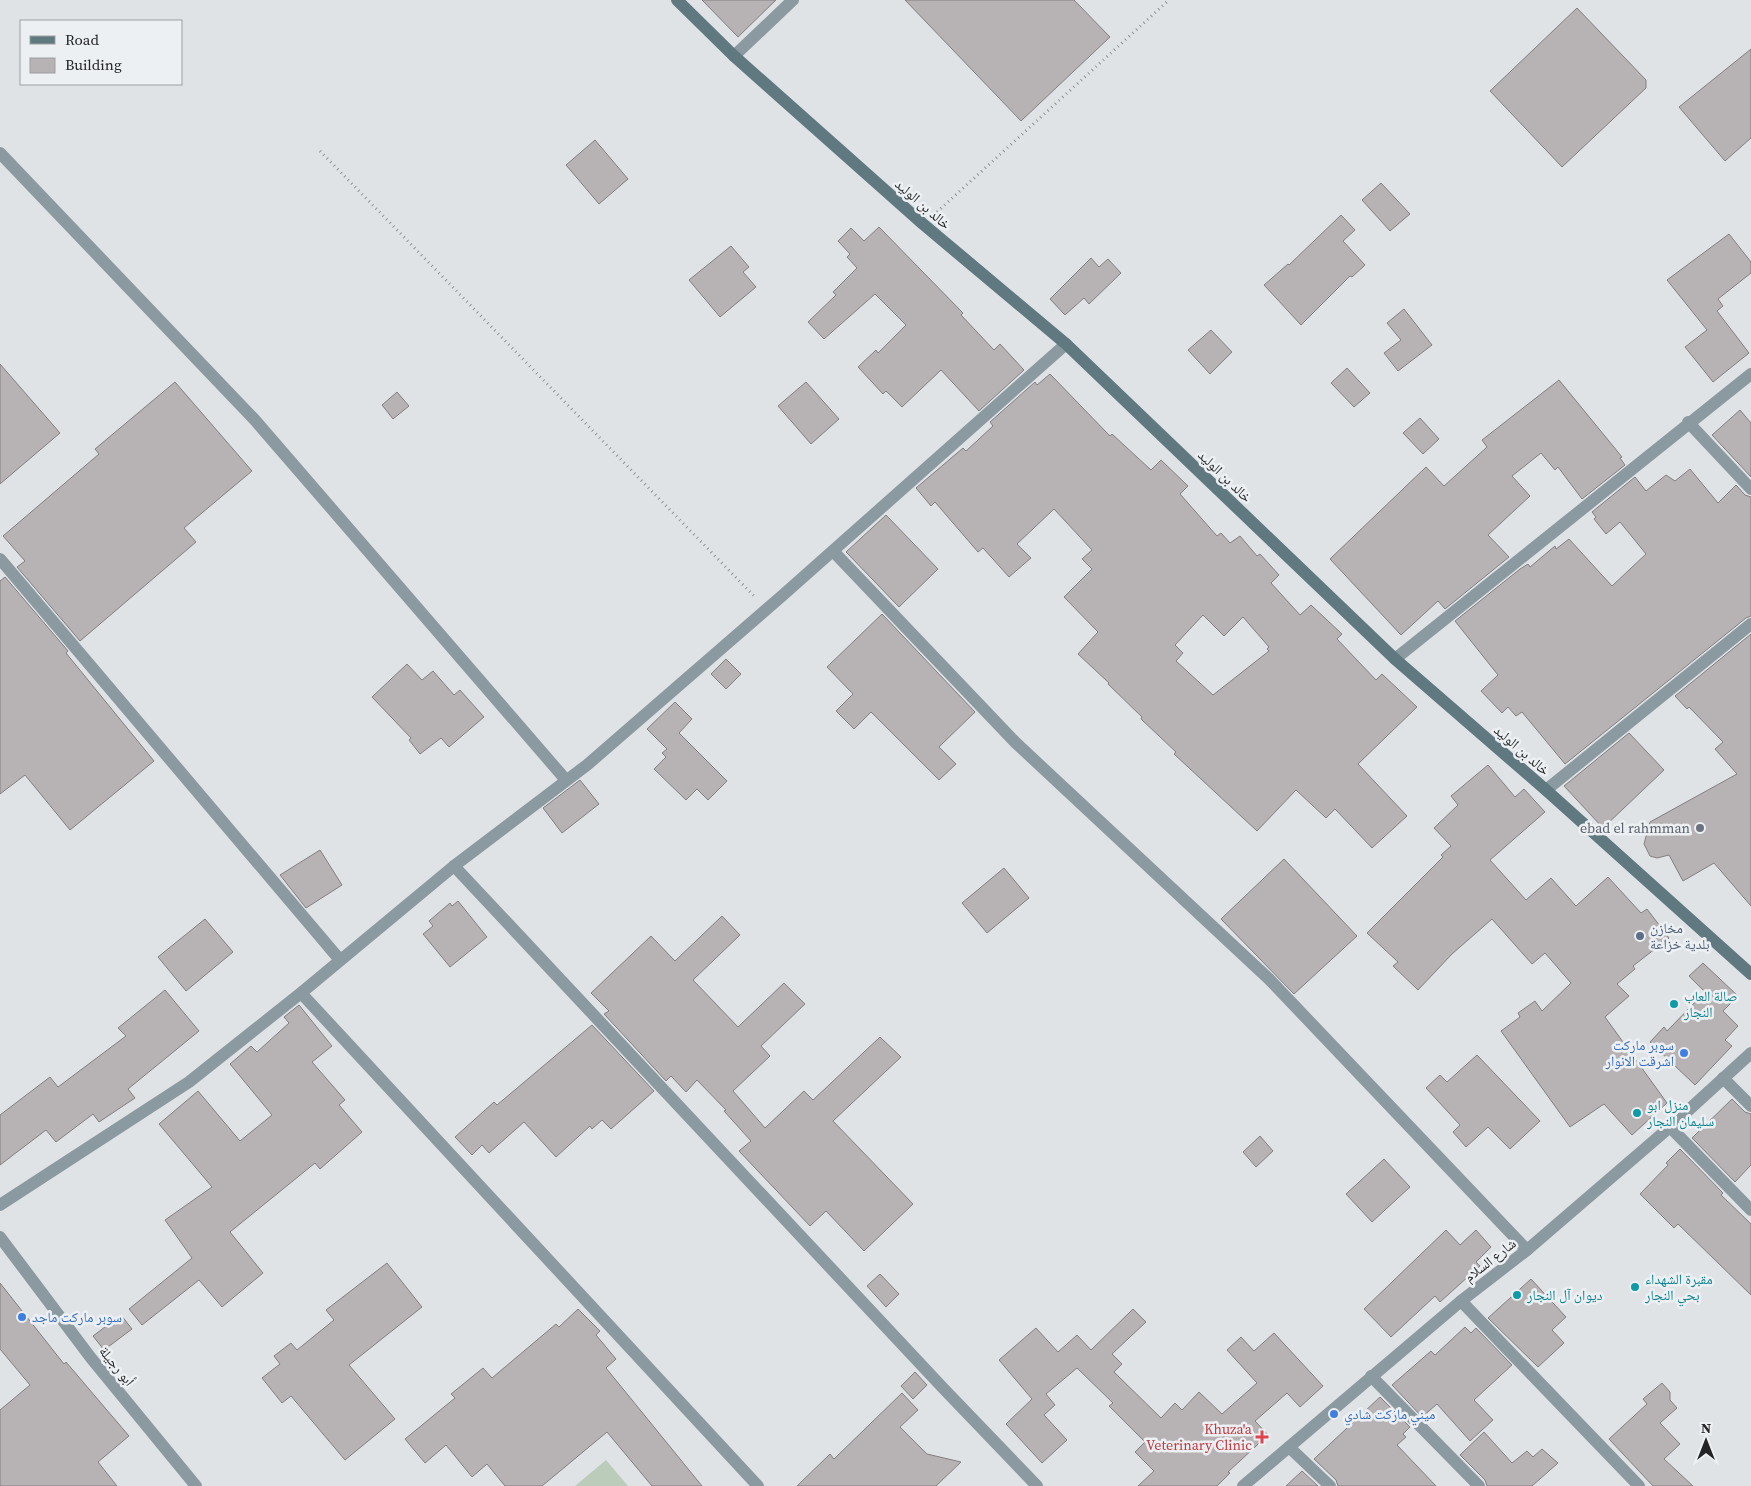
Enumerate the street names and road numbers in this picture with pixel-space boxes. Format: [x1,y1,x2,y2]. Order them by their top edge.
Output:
street label: خالد بن الوليد [891,174,955,234]
street label: خالد بن الوليد [1194,445,1257,507]
street label: خالد بن الوليد [1490,720,1554,780]
street label: شارع السلام [1460,1233,1520,1287]
street label: أبو رجيلة [95,1342,139,1390]

